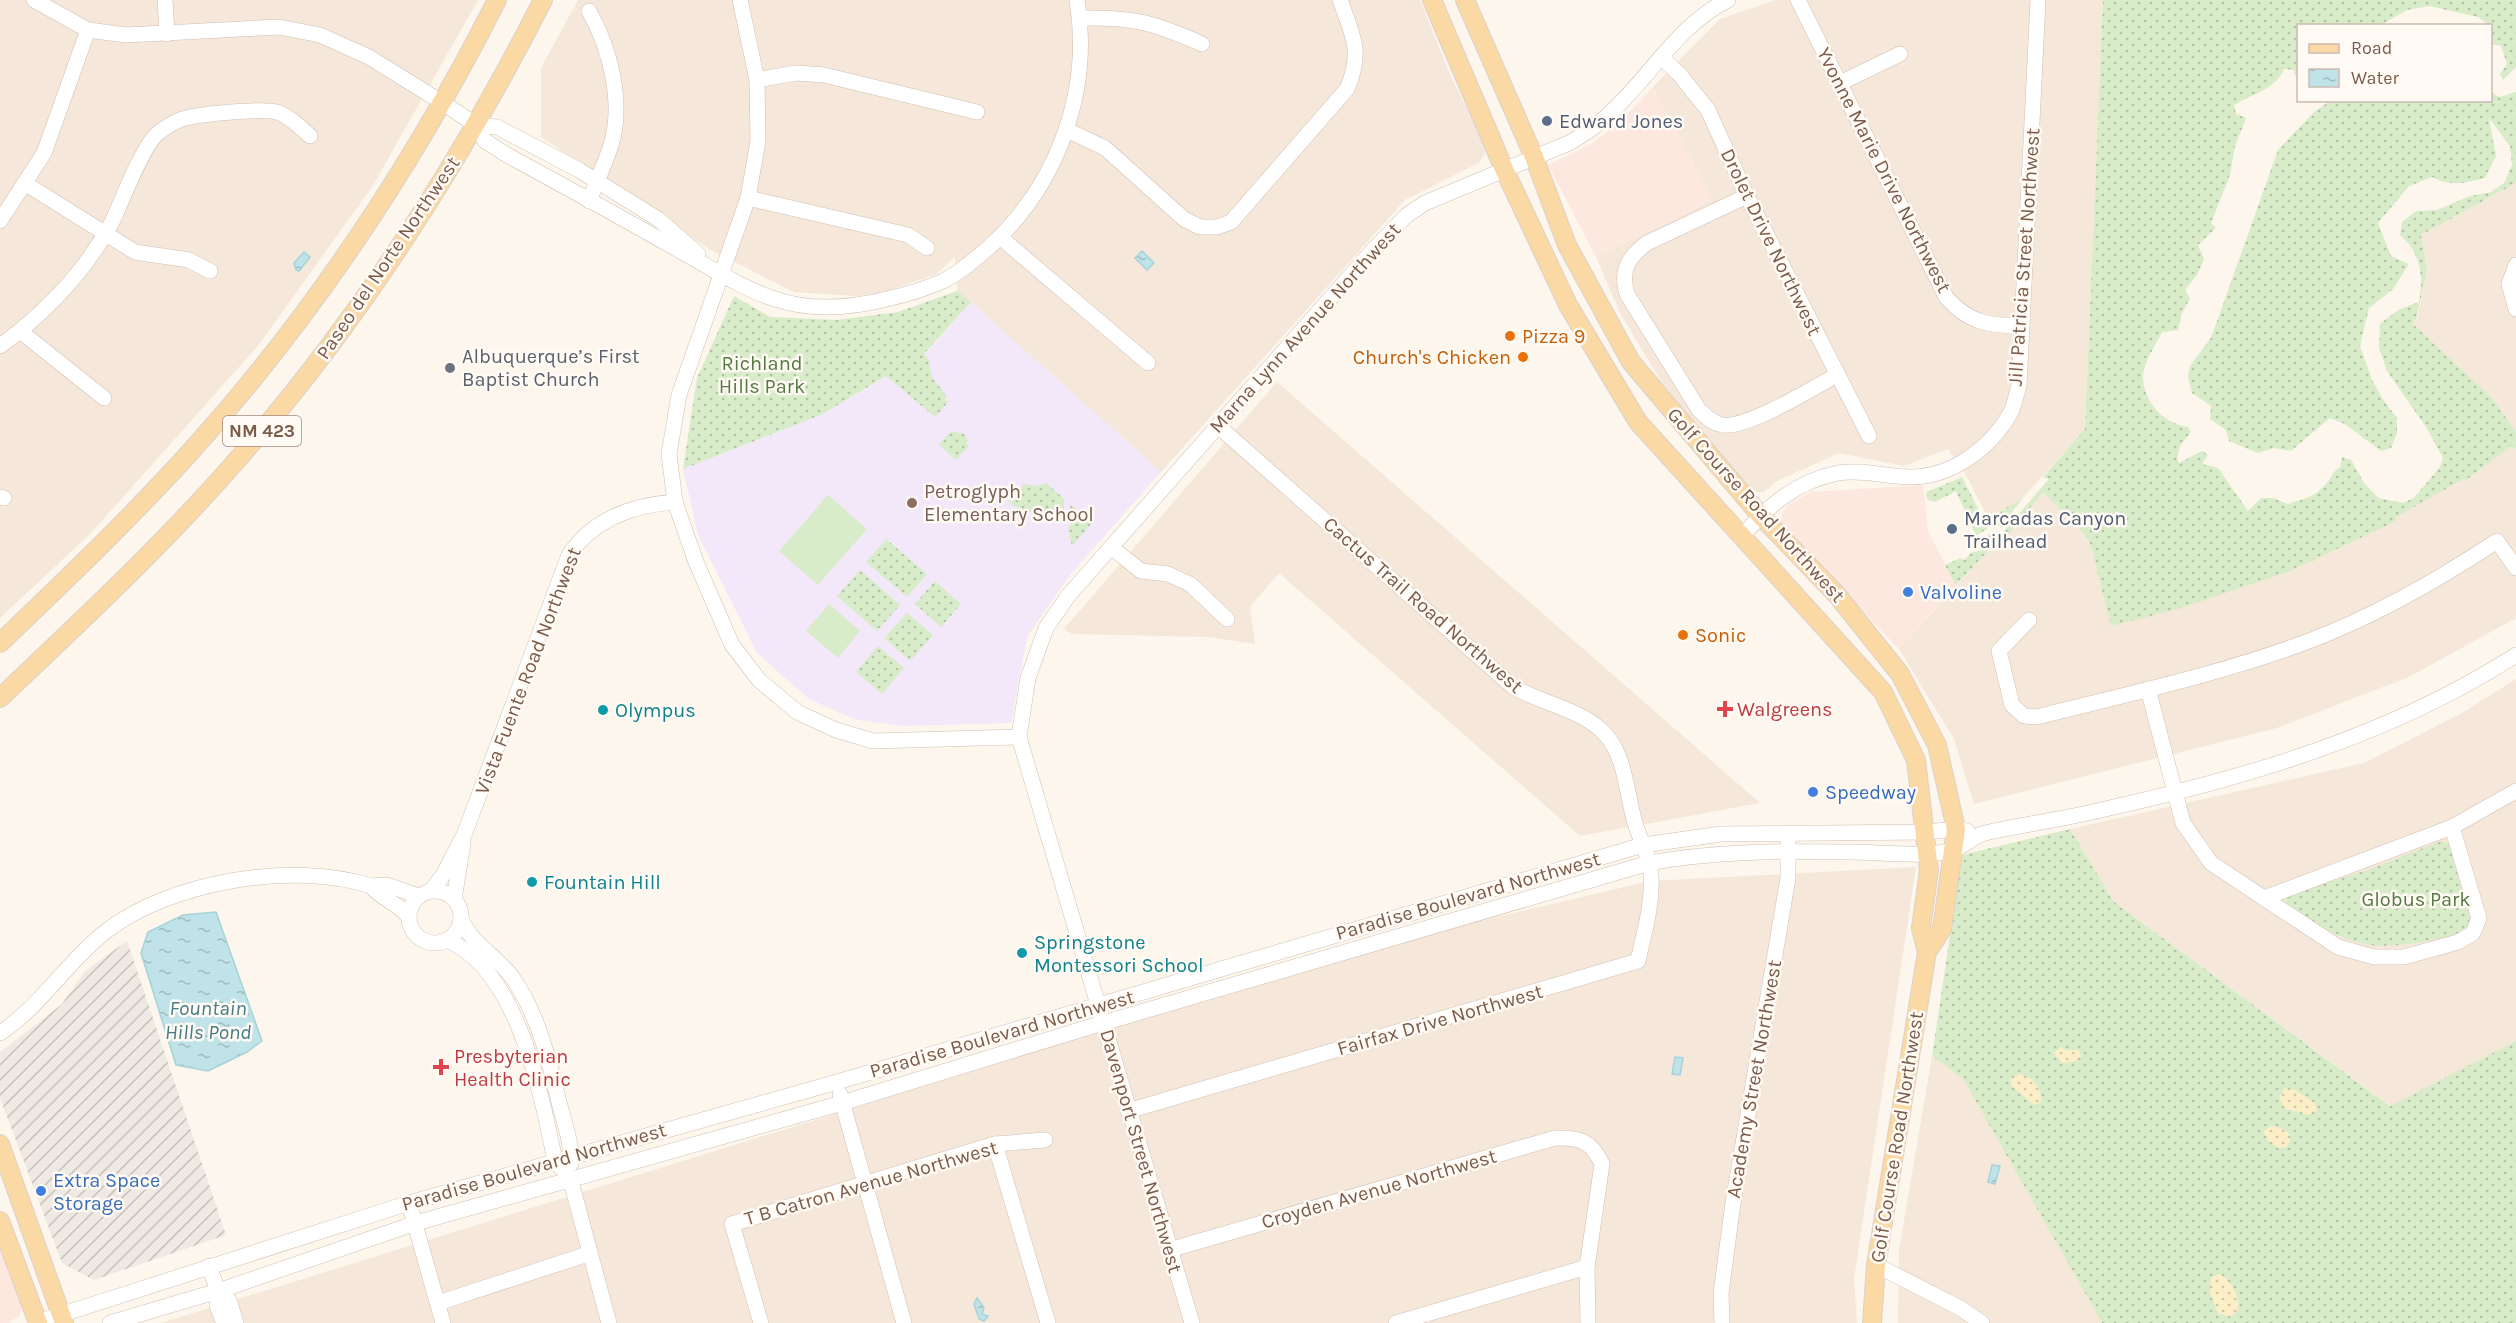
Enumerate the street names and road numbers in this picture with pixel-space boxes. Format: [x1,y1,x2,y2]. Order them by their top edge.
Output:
street label: Yvonne Marie Drive Northwest [1812,44,1956,297]
street label: Jill Patricia Street Northwest [2004,127,2045,387]
street label: Drolet Drive Northwest [1716,145,1827,340]
street label: Paseo del Norte Northwest [311,152,465,364]
street label: Marna Lynn Avenue Northwest [1205,218,1406,438]
street label: Golf Course Road Northwest [1662,403,1850,607]
road number: NM 423 [223,416,301,446]
street label: Cactus Trail Road Northwest [1319,512,1528,698]
street label: Vista Fuente Road Northwest [470,544,586,798]
street label: Paradise Boulevard Northwest [1333,847,1603,945]
street label: Academy Street Northwest [1722,958,1786,1200]
street label: Fairfax Drive Northwest [1335,979,1546,1060]
street label: Paradise Boulevard Northwest [867,985,1137,1083]
street label: Golf Course Road Northwest [1866,1009,1928,1264]
street label: Davenport Street Northwest [1095,1026,1187,1276]
street label: Paradise Boulevard Northwest [399,1118,669,1216]
street label: T B Catron Avenue Northwest [742,1136,1001,1230]
street label: Croyden Avenue Northwest [1259,1144,1500,1234]

